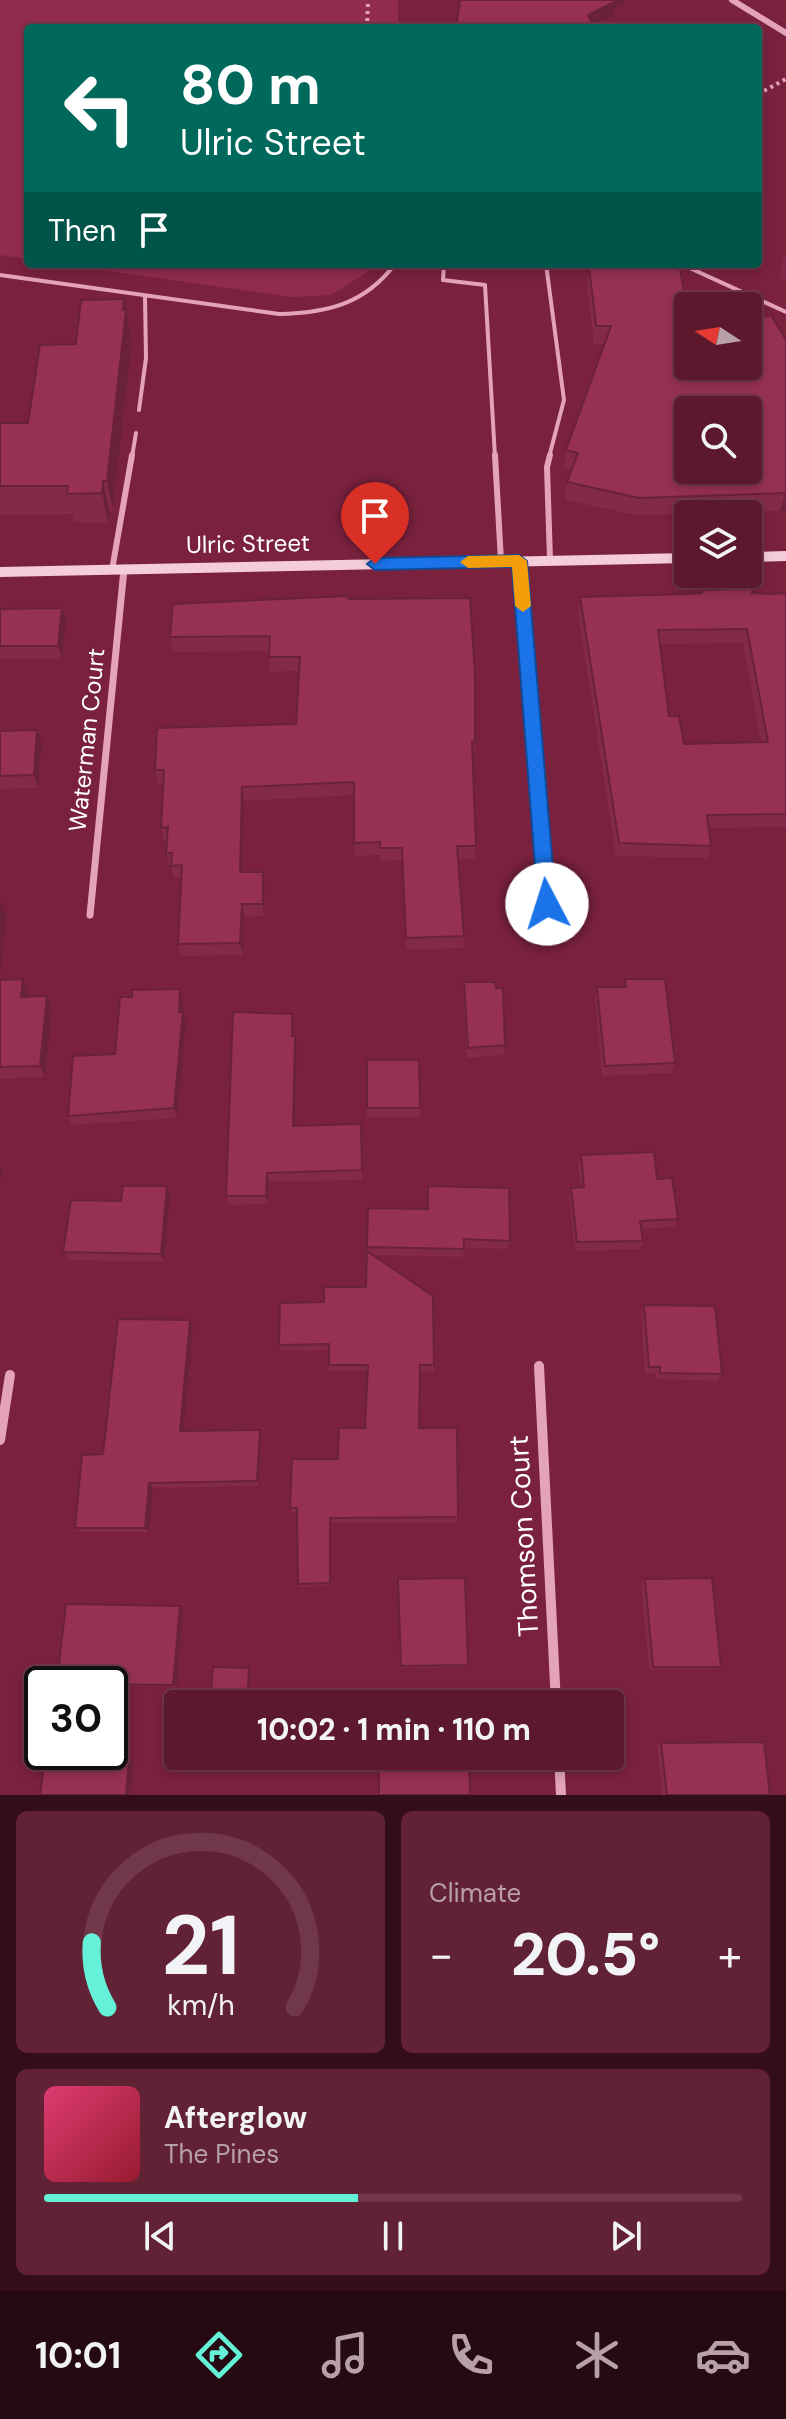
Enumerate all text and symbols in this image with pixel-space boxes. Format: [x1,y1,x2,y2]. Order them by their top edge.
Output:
text: 80 m [180,48,321,121]
icon: left [48,56,152,160]
text: Ulric Street [180,119,366,166]
icon: arrive [132,208,176,252]
text: Then [48,211,116,250]
north arrow [674,292,762,380]
map controls [674,292,762,588]
button: search [674,396,762,484]
pin [341,482,409,564]
icon: arrive [353,494,397,538]
button: layers [674,500,762,588]
street label: Ulric Street [186,527,310,560]
street label: Waterman Court [61,647,112,833]
position arrow [505,862,589,946]
street label: Thomson Court [500,1434,547,1638]
speed limit sign: 30 [24,1666,128,1770]
text: 10:02 · 1 min · 110 m [257,1710,531,1749]
text: Climate [429,1876,521,1910]
text: 21 [161,1891,240,2000]
text: 20.5° [511,1915,660,1994]
text: − [429,1926,453,1984]
text: + [718,1926,742,1984]
text: km/h [167,1987,234,2024]
text: Afterglow [164,2098,307,2137]
text: The Pines [164,2137,279,2171]
icon: previous [138,2214,182,2258]
icon: pause [371,2214,415,2258]
icon: next [604,2214,648,2258]
icon: directions [191,2327,247,2383]
icon: music [317,2327,373,2383]
icon: phone [443,2327,499,2383]
icon: climate [569,2327,625,2383]
icon: car [695,2327,751,2383]
text: 10:01 [35,2332,121,2379]

